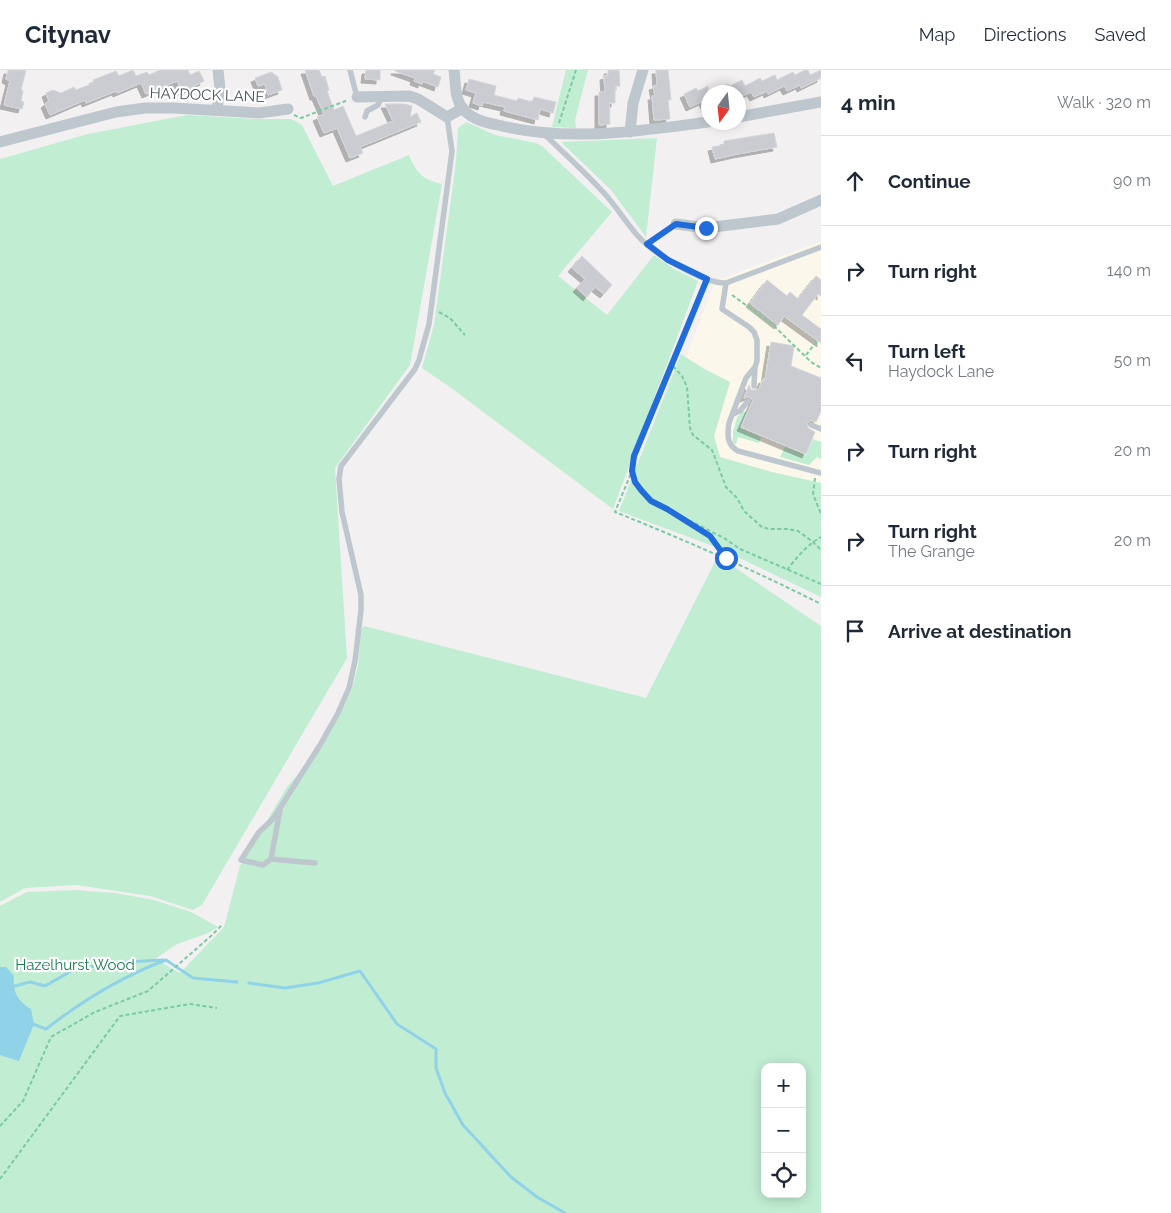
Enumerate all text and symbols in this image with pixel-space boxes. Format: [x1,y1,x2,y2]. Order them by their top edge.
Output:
text: Citynav [25,20,111,49]
text: Map [919,24,955,45]
text: Directions [983,24,1067,45]
text: Saved [1095,24,1146,45]
street label: HAYDOCK LANE [149,84,265,106]
north arrow [701,85,746,130]
text: 4 min [841,90,896,115]
text: Walk · 320 m [1057,93,1151,112]
icon: ahead [841,167,869,195]
text: Continue [888,170,971,192]
text: 90 m [1113,171,1151,190]
route end [695,217,718,240]
icon: right [841,257,869,285]
text: Turn right [888,260,977,282]
text: 140 m [1107,261,1151,280]
text: Turn left [888,340,965,362]
icon: left [841,347,869,375]
text: 50 m [1114,351,1151,370]
text: Haydock Lane [888,362,994,381]
icon: right [841,437,869,465]
text: Turn right [888,440,977,462]
text: 20 m [1114,441,1151,460]
text: Turn right [888,520,977,542]
icon: right [841,527,869,555]
text: 20 m [1114,531,1151,550]
text: The Grange [888,542,975,561]
route start [715,547,738,570]
icon: arrive [841,617,869,645]
text: Arrive at destination [888,620,1072,642]
park label: Hazelhurst Wood [15,956,135,974]
map controls [761,1063,806,1198]
button: + [761,1063,806,1108]
button: − [761,1108,806,1153]
button: locate [761,1153,806,1198]

